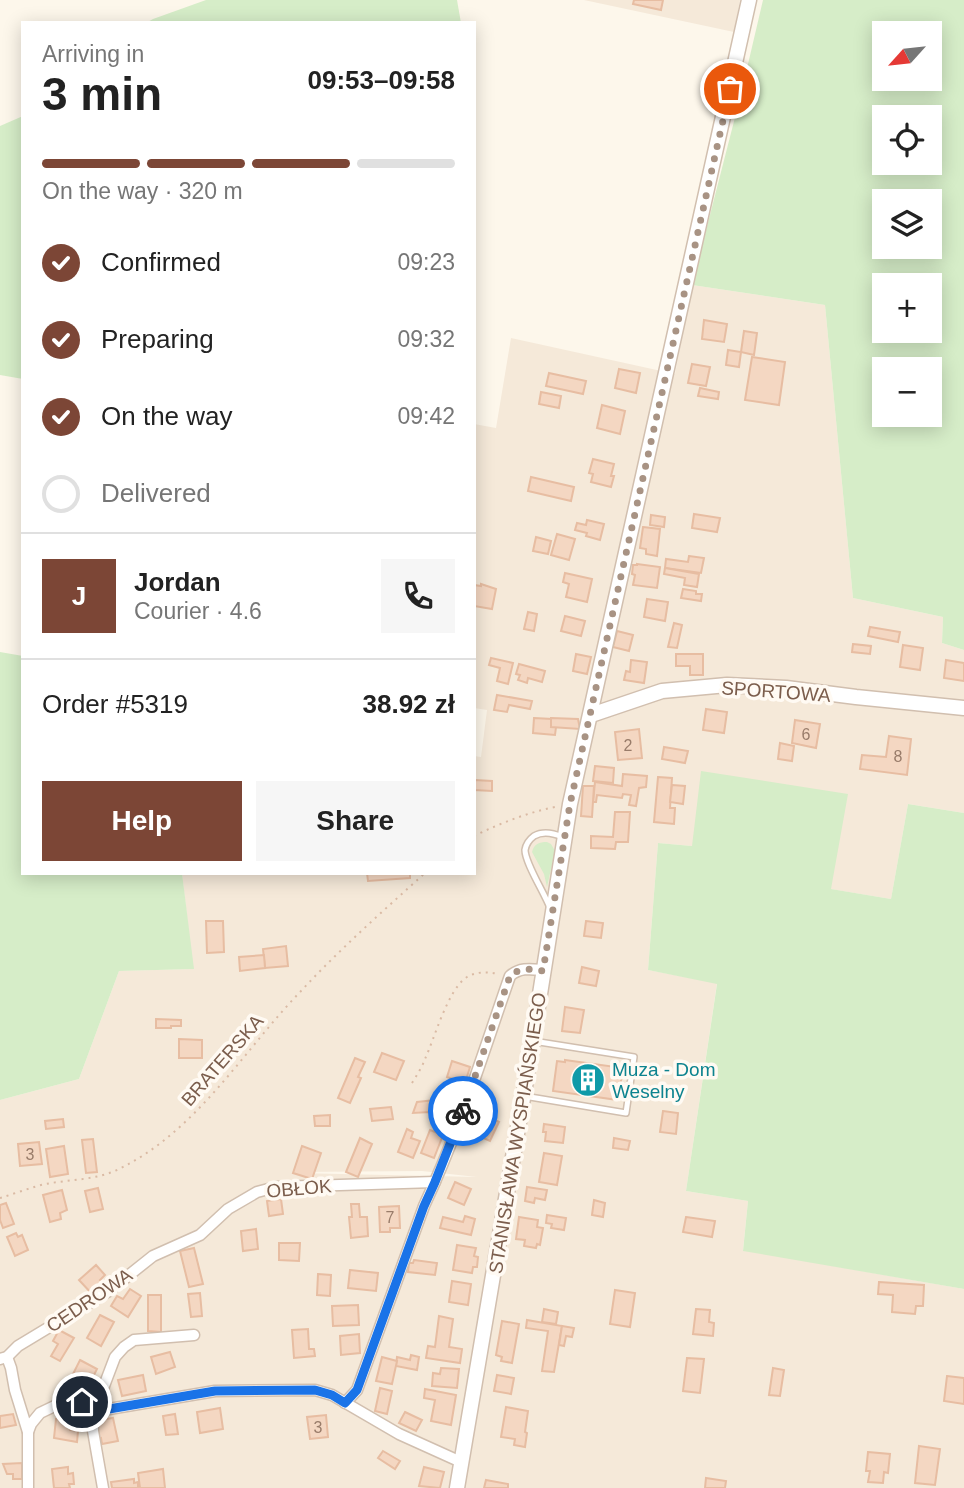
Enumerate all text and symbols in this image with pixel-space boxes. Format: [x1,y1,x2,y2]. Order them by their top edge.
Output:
north arrow [872,21,942,91]
map controls [872,21,942,427]
text: Arriving in [42,41,144,67]
pin [700,59,760,119]
text: 09:53–09:58 [308,65,455,95]
text: 3 min [42,68,162,120]
icon: bag [711,70,749,108]
button: locate [872,105,942,175]
text: On the way · 320 m [42,178,243,204]
button: layers [872,189,942,259]
icon: check [42,244,80,282]
text: Confirmed [101,247,221,277]
text: 09:23 [397,249,455,275]
button: + [872,273,942,343]
icon: check [42,321,80,359]
text: Preparing [101,324,214,354]
text: 09:32 [397,326,455,352]
button: − [872,357,942,427]
icon: check [42,398,80,436]
text: On the way [101,401,233,431]
text: 09:42 [397,403,455,429]
text: Delivered [101,478,211,508]
button: phone [381,559,455,633]
text: Jordan [134,567,221,597]
text: J [72,581,86,611]
text: Courier · 4.6 [134,598,262,624]
street label: SPORTOWA [721,677,832,706]
text: Order #5319 [42,689,188,719]
text: 38.92 zł [362,689,455,719]
house number: 6 [802,726,811,743]
house number: 2 [624,737,633,754]
house number: 8 [894,748,903,765]
button: Help [42,781,242,861]
button: Share [256,781,455,861]
street label: STANISŁAWA WYSPIAŃSKIEGO [485,991,550,1275]
street label: BRATERSKA [177,1010,268,1110]
place label: Muza - Dom Weselny [612,1059,715,1102]
building icon: Muza - Dom Weselny [569,1061,607,1099]
courier [428,1076,498,1146]
icon: bike [444,1092,482,1130]
house number: 3 [26,1146,35,1163]
street label: OBŁOK [266,1175,333,1202]
house number: 7 [386,1209,395,1226]
street label: CEDROWA [43,1264,136,1337]
pin [52,1372,112,1432]
icon: home [63,1383,101,1421]
house number: 3 [314,1419,323,1436]

